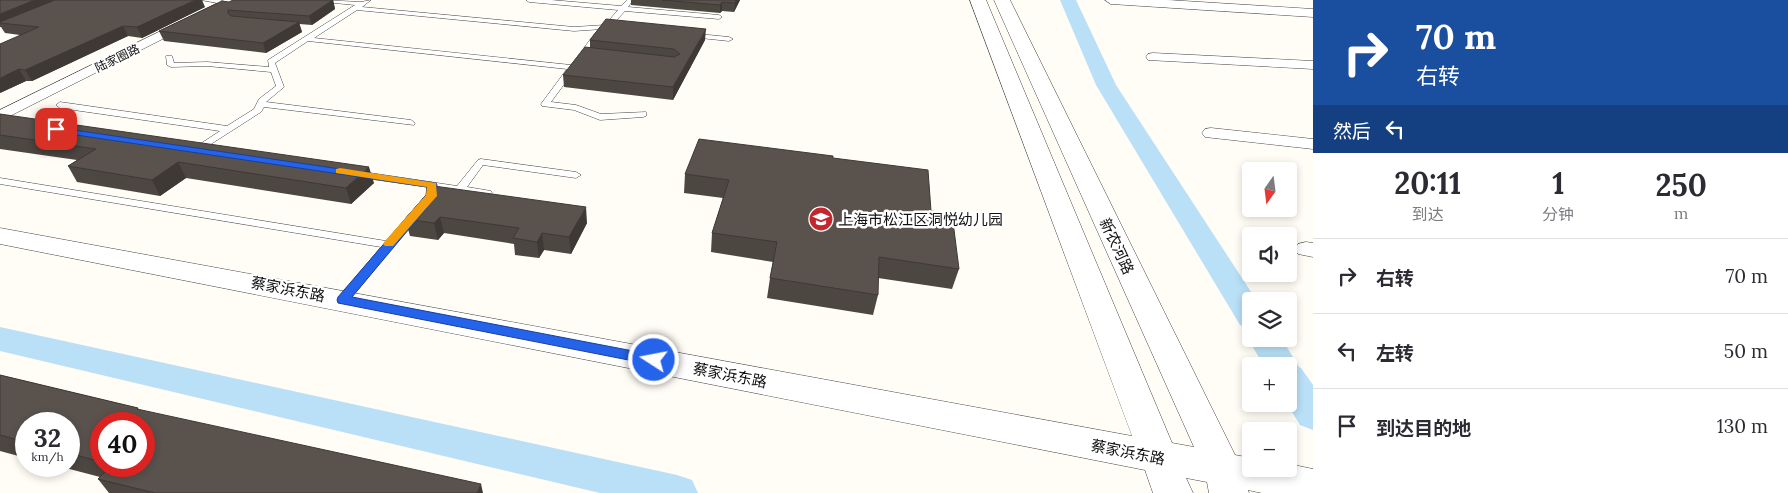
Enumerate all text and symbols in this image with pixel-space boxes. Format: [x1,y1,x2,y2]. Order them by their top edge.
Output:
text: 70 m [1416,14,1496,59]
icon: right [1333,20,1398,85]
street label: 陆家圈路 [92,41,142,75]
text: 右转 [1416,62,1460,90]
pin [35,108,77,150]
icon: arrive [42,115,70,143]
icon: left [1381,115,1409,143]
text: 然后 [1333,119,1371,143]
north arrow [1242,162,1298,218]
map controls [1242,162,1297,477]
text: 20:11 [1394,164,1461,202]
text: 1 [1552,164,1564,202]
text: 250 [1656,166,1707,204]
text: m [1674,203,1688,223]
text: 到达 [1412,204,1444,224]
text: 分钟 [1542,204,1574,224]
school or university icon: 上海市松江区洞悦幼儿园 [808,206,834,232]
place label: 上海市松江区洞悦幼儿园 [838,210,1003,229]
street label: 新农河路 [1096,215,1138,277]
button: sound [1242,227,1297,282]
icon: right [1333,262,1361,290]
text: 70 m [1725,264,1768,288]
text: 右转 [1376,266,1414,290]
street label: 蔡家浜东路 [249,273,327,305]
button: layers [1242,292,1297,347]
position arrow [627,333,679,385]
icon: left [1333,337,1361,365]
text: 50 m [1724,339,1768,363]
text: 左转 [1376,341,1414,365]
button: + [1242,357,1297,412]
street label: 蔡家浜东路 [691,359,769,391]
speed limit sign: 40 [90,412,155,477]
icon: arrive [1333,412,1361,440]
text: 130 m [1717,414,1768,438]
text: 到达目的地 [1376,416,1471,440]
text: 32 [34,422,61,454]
button: − [1242,422,1297,477]
street label: 蔡家浜东路 [1089,436,1167,468]
text: km/h [31,449,64,464]

